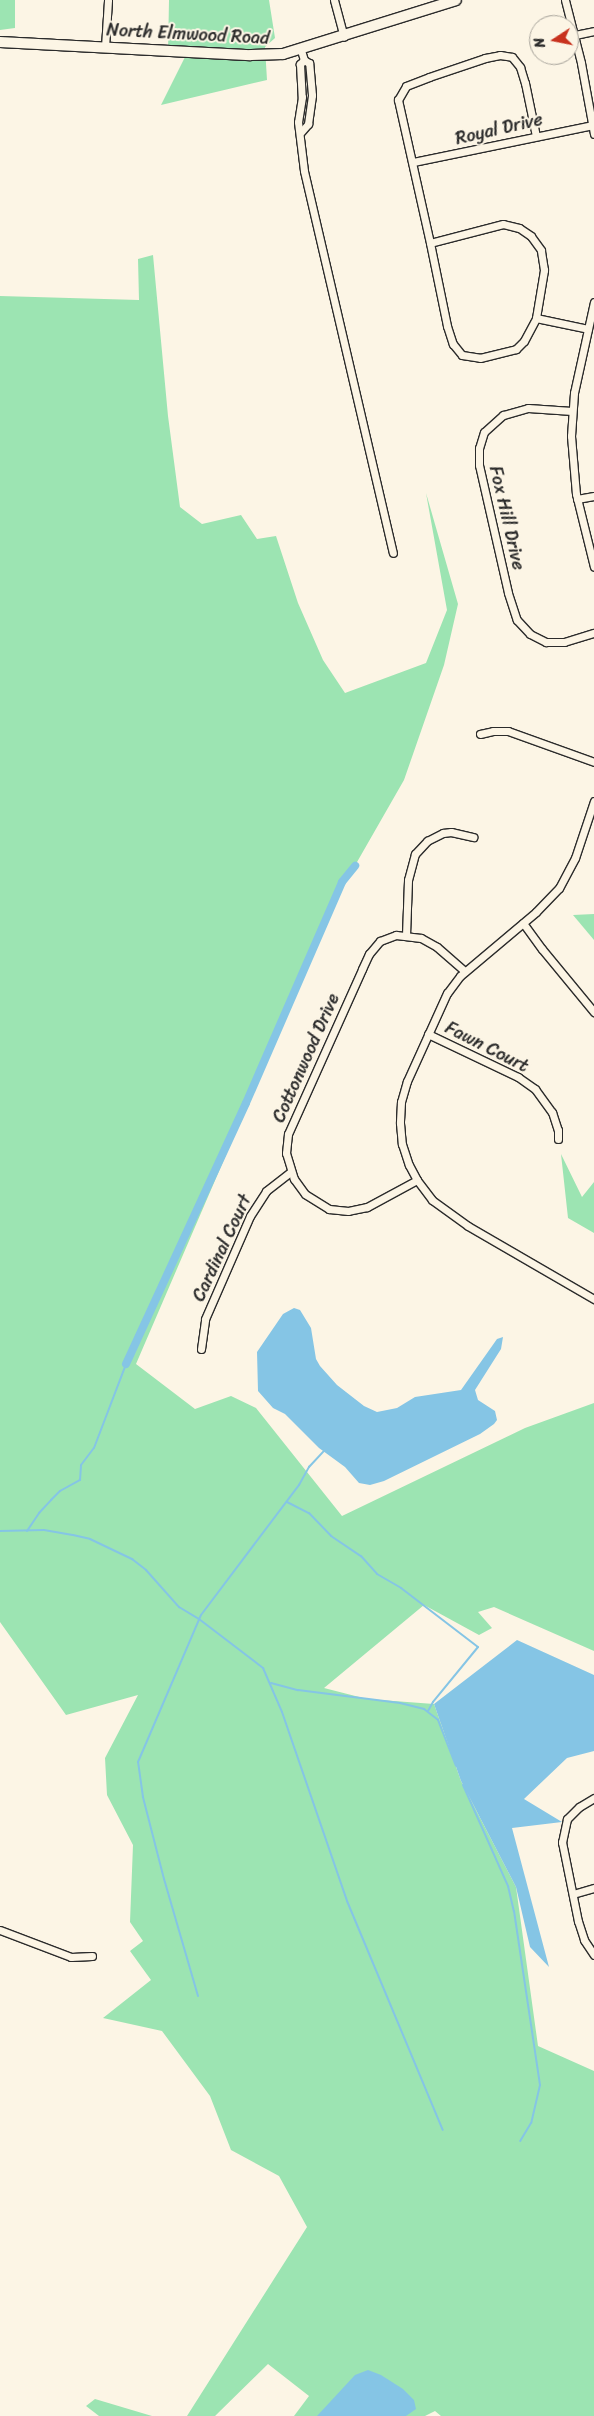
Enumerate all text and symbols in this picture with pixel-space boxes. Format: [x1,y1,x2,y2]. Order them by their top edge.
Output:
north arrow [529,15,579,65]
street label: North Elmwood Road [106,19,270,49]
text: N [527,36,553,50]
street label: Royal Drive [453,108,545,150]
street label: Fox Hill Drive [485,464,529,572]
street label: Cottonwood Drive [268,990,344,1126]
street label: Fawn Court [442,1017,532,1077]
street label: Cardinal Court [188,1191,256,1305]

